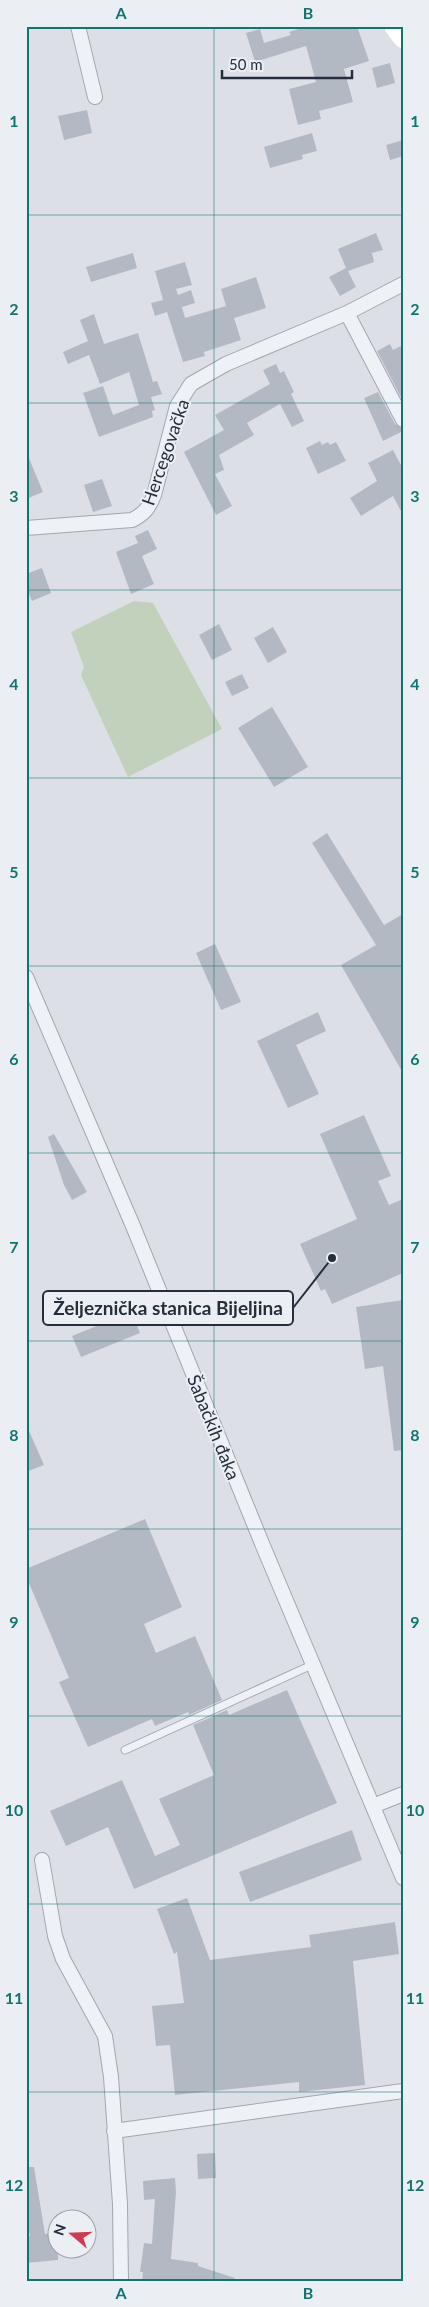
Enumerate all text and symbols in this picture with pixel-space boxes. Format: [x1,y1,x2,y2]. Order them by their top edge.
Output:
text: A [114,3,127,22]
text: B [303,3,313,22]
scale bar [222,48,352,80]
text: 50 m [229,55,263,73]
text: 1 [9,111,19,130]
text: 1 [410,111,420,130]
text: 2 [9,299,19,318]
text: 2 [410,299,420,318]
street label: Hercegovačka [137,396,193,508]
text: 3 [9,486,19,505]
text: 3 [410,486,420,505]
text: 4 [9,674,19,693]
text: 4 [410,674,420,693]
text: 5 [9,862,19,881]
text: 5 [410,862,420,881]
text: 6 [9,1049,19,1068]
text: 6 [410,1049,420,1068]
text: 7 [9,1237,19,1256]
text: 7 [410,1237,420,1256]
callout: Željeznička stanica Bijeljina [43,1291,293,1325]
text: Željeznička stanica Bijeljina [53,1296,283,1319]
street label: Šabačkih đaka [183,1371,245,1483]
text: 8 [9,1425,19,1444]
text: 8 [410,1425,420,1444]
text: 9 [9,1612,19,1631]
text: 9 [410,1612,420,1631]
text: 10 [5,1800,23,1819]
text: 10 [406,1800,424,1819]
text: 11 [5,1988,23,2007]
text: 11 [406,1988,424,2007]
text: 12 [5,2175,23,2194]
text: 12 [406,2175,424,2194]
north arrow [48,2210,98,2260]
text: N [49,2222,69,2237]
text: A [114,2283,127,2302]
text: B [303,2283,313,2302]

